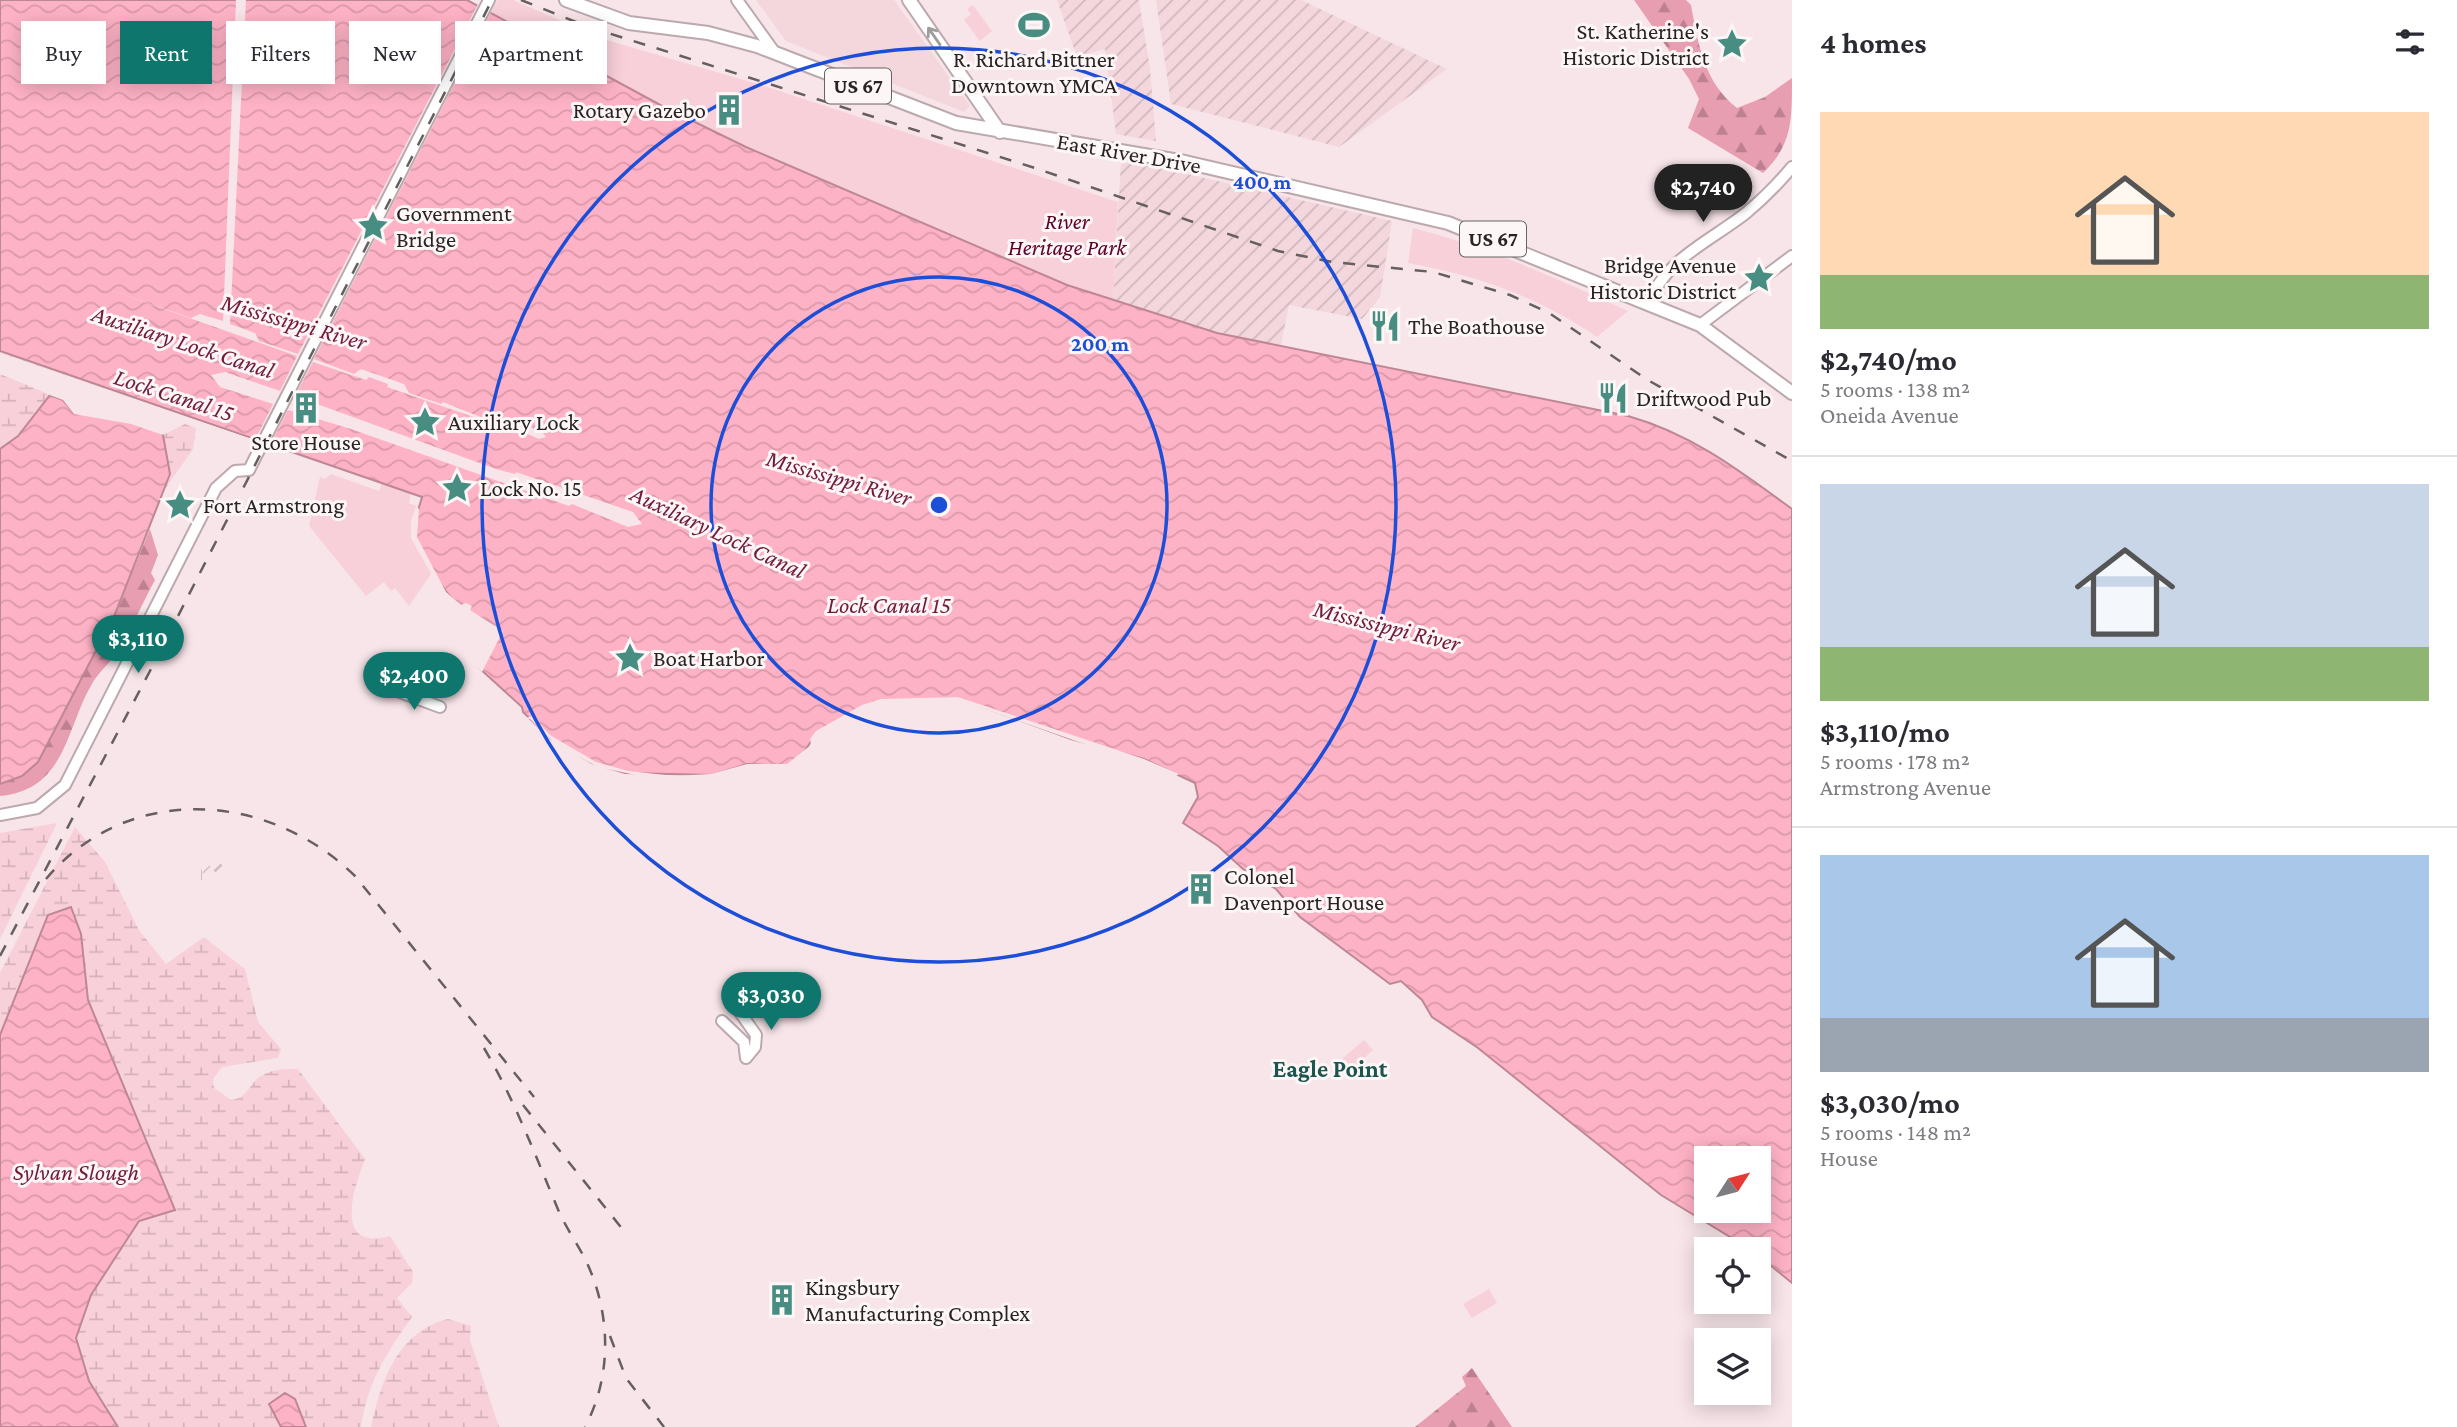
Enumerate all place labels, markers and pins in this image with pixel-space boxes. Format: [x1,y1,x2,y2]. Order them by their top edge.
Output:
sports icon: R. Richard Bittner Downtown YMCA [1017,8,1051,42]
place label: St. Katherine's Historic District [1563,18,1709,70]
place icon: St. Katherine's Historic District [1715,27,1749,61]
place label: R. Richard Bittner Downtown YMCA [951,46,1118,98]
building icon: Rotary Gazebo [712,93,746,127]
place label: Rotary Gazebo [573,97,706,123]
pin: $2,740 [1646,164,1760,224]
place label: Government Bridge [396,200,512,252]
place icon: Government Bridge [356,209,390,243]
place label: Bridge Avenue Historic District [1590,252,1736,304]
place icon: Bridge Avenue Historic District [1742,261,1776,295]
restaurant icon: The Boathouse [1368,309,1402,343]
place label: The Boathouse [1408,313,1545,339]
restaurant icon: Driftwood Pub [1596,381,1630,415]
place label: Driftwood Pub [1636,385,1771,411]
building icon: Store House [289,391,323,425]
place icon: Auxiliary Lock [408,405,442,439]
place label: Auxiliary Lock [448,409,579,435]
place label: Store House [251,429,361,455]
place icon: Lock No. 15 [440,471,474,505]
place label: Lock No. 15 [480,475,582,501]
place icon: Fort Armstrong [163,488,197,522]
place label: Fort Armstrong [203,492,344,518]
centre of rings [927,493,951,517]
pin: $3,110 [81,616,195,675]
place icon: Boat Harbor [613,641,647,675]
place label: Boat Harbor [653,645,765,671]
pin: $2,400 [357,652,471,712]
place label: Colonel Davenport House [1224,863,1384,915]
building icon: Colonel Davenport House [1184,872,1218,906]
pin: $3,030 [714,972,828,1032]
place label: Kingsbury Manufacturing Complex [805,1274,1030,1326]
building icon: Kingsbury Manufacturing Complex [765,1283,799,1317]

